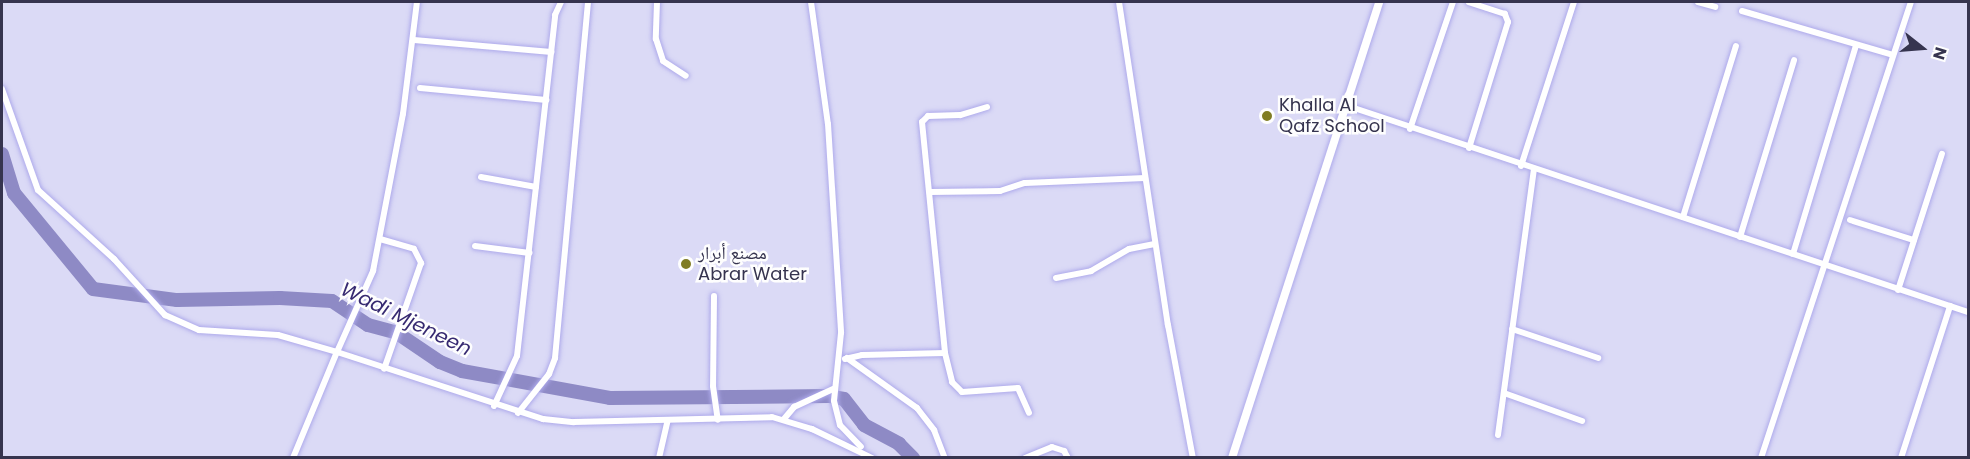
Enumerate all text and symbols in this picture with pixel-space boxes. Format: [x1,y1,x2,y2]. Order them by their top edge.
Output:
north arrow [1892,18,1952,78]
text: N [1927,44,1952,63]
place label: Khalla Al Qafz School [1279,95,1385,138]
marker: Khalla Al Qafz School [1260,109,1274,123]
place label: مصنع أبرار Abrar Water [698,243,807,286]
marker: مصنع أبرار Abrar Water [679,257,693,271]
water label: Wadi Mjeneen [337,277,475,361]

